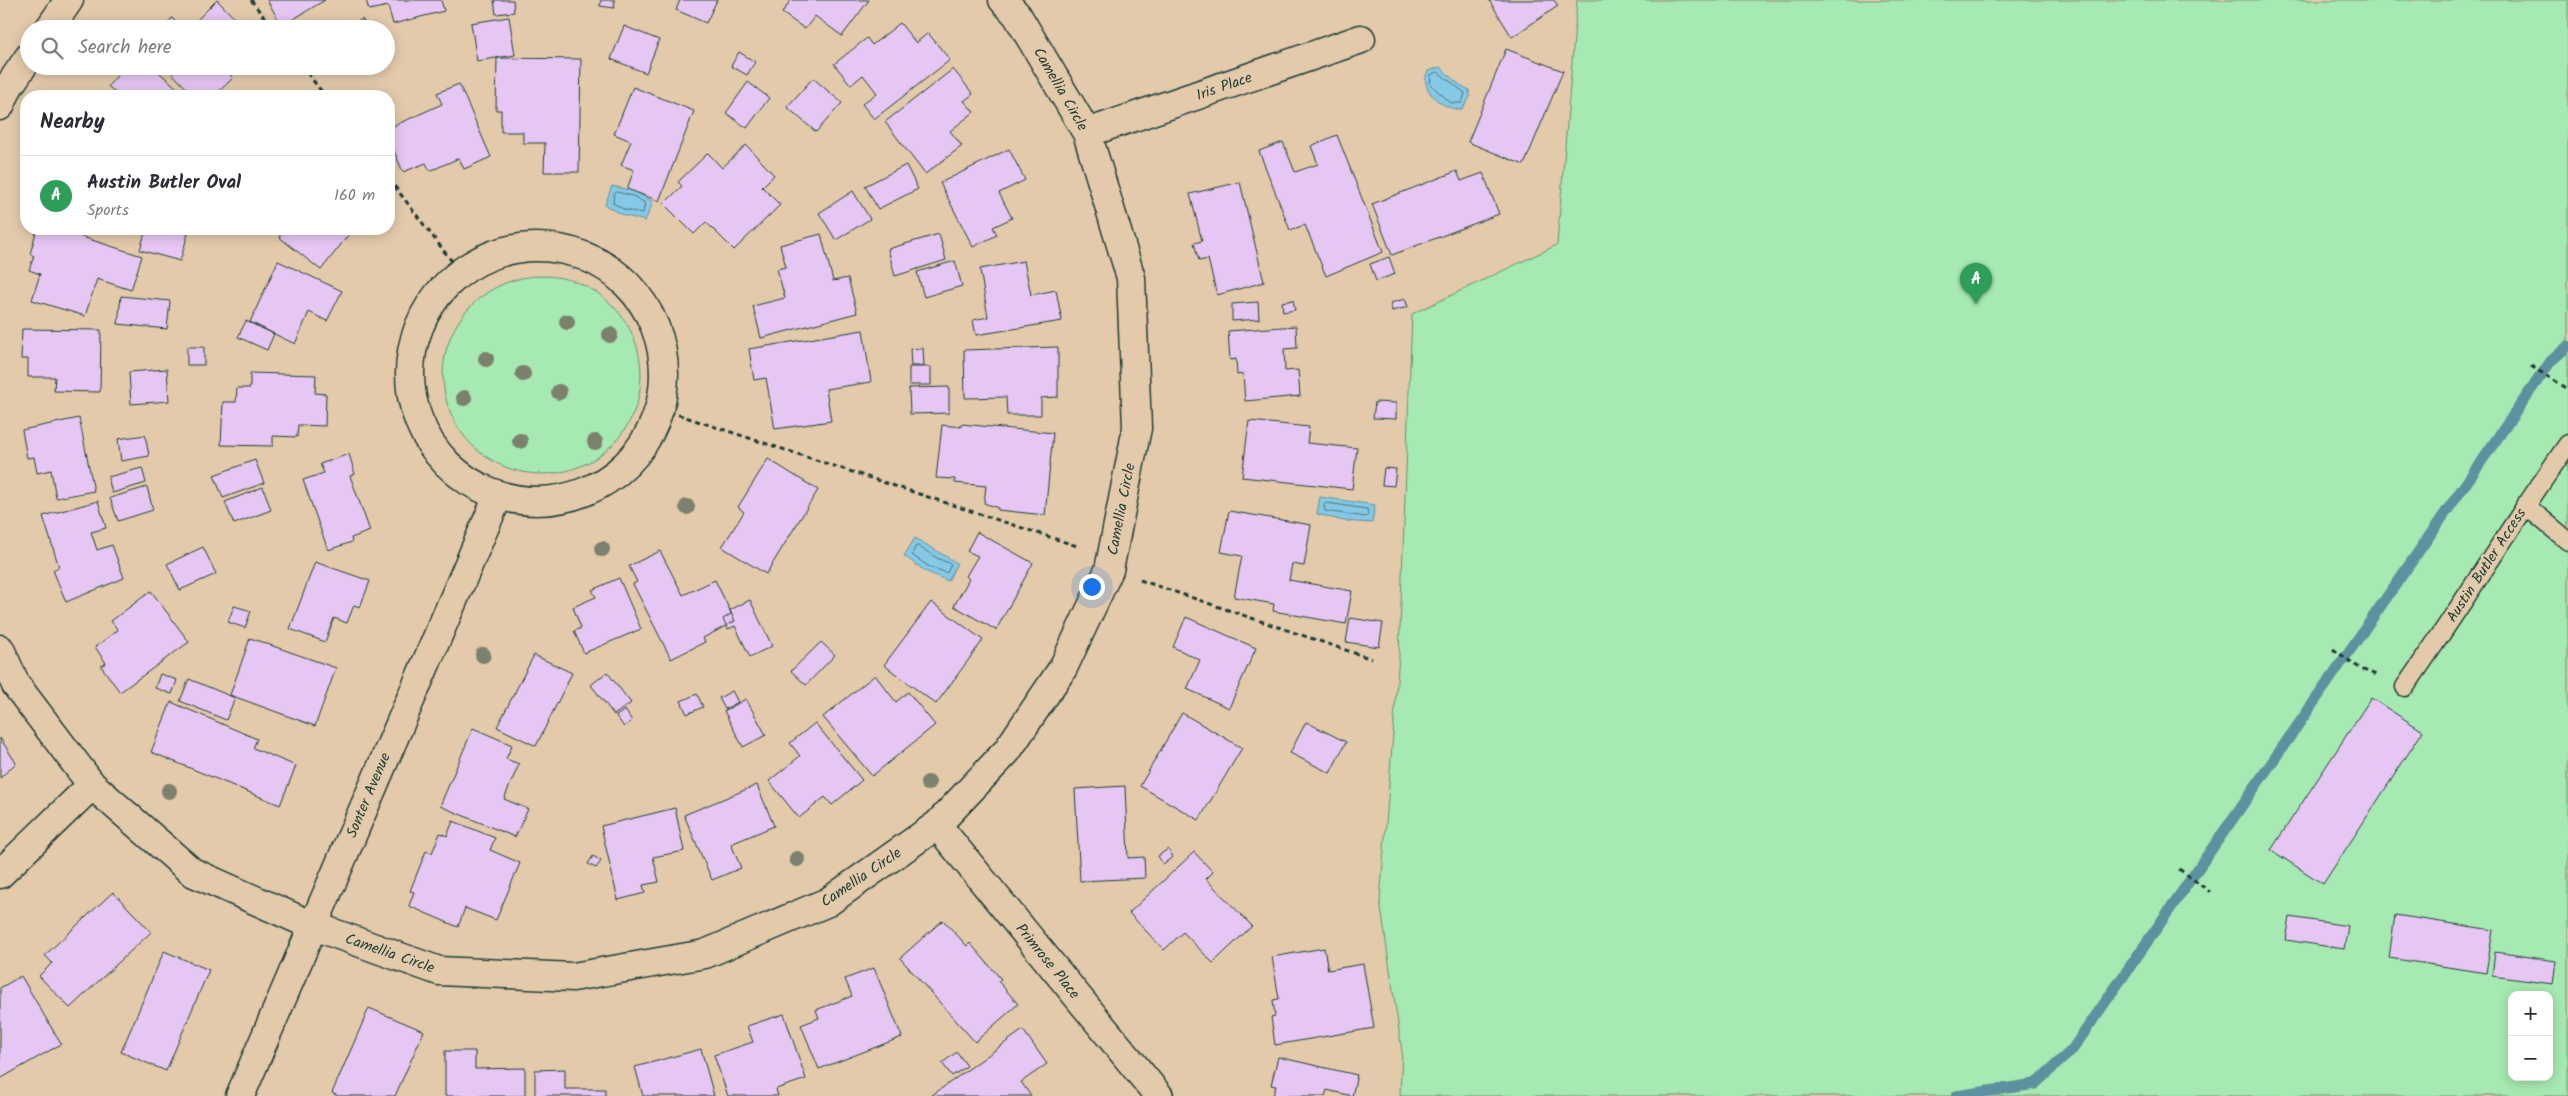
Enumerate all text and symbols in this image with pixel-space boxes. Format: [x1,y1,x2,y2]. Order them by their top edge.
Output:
search box [20,20,395,75]
text: Search here [78,33,172,63]
icon: search [38,34,66,62]
street label: Camellia Circle [1026,43,1094,136]
street label: Iris Place [1193,66,1256,108]
text: Nearby [40,106,105,139]
text: Austin Butler Oval [87,168,241,198]
text: A [51,183,61,208]
text: 160 m [334,183,375,208]
text: Sports [87,198,129,223]
pin: A [1960,263,1992,304]
street label: Camellia Circle [1101,461,1143,557]
street label: Austin Butler Access [2441,503,2533,627]
your location [1079,574,1105,600]
street label: Sonter Avenue [340,749,398,842]
street label: Camellia Circle [816,842,907,914]
street label: Primrose Place [1009,918,1086,1005]
street label: Camellia Circle [342,927,438,981]
map controls [2508,991,2553,1081]
button: + [2508,991,2553,1036]
button: − [2508,1036,2553,1081]

